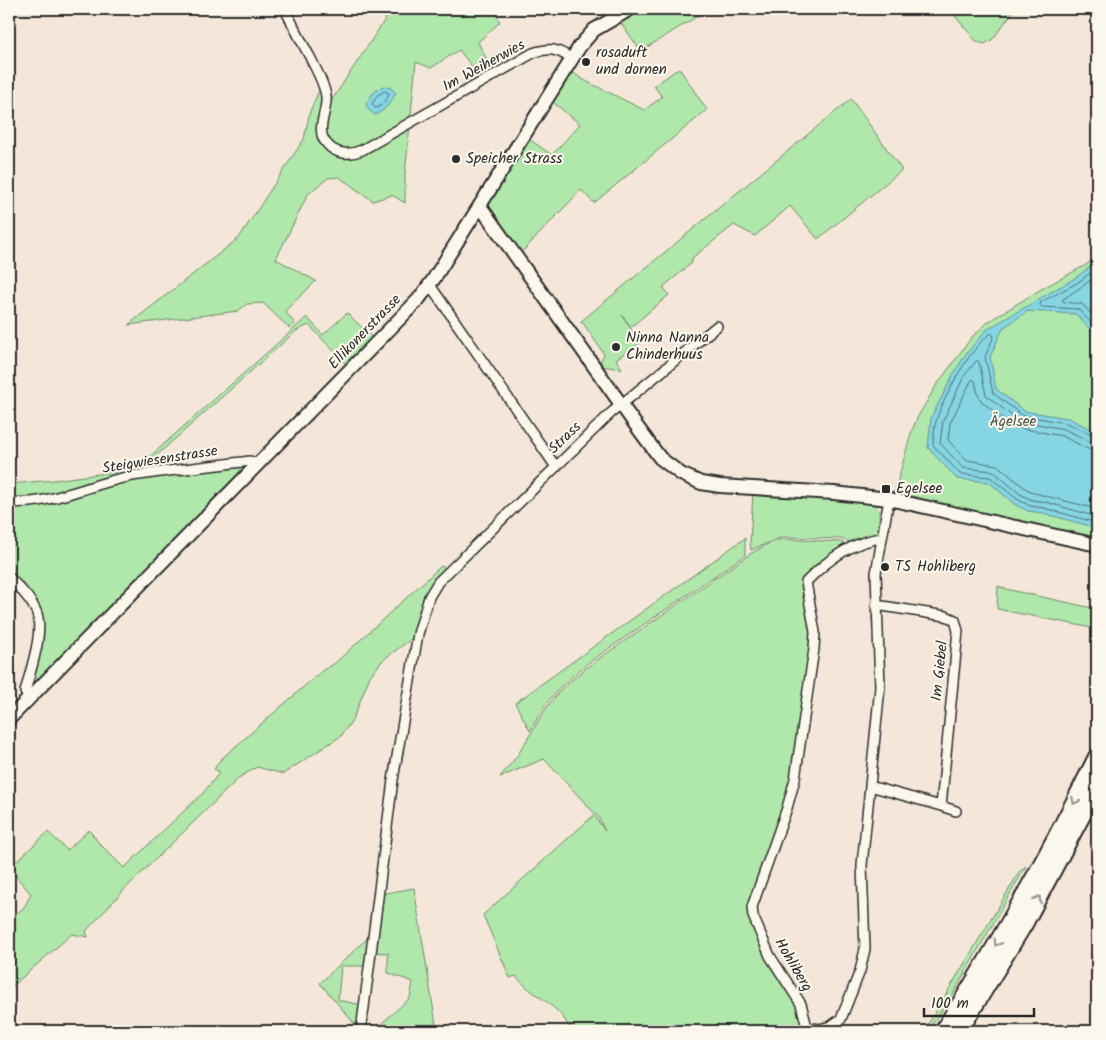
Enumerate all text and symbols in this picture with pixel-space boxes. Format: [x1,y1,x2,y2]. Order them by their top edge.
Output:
street label: Im Weiherwies [438,33,530,99]
place label: rosaduft und dornen [596,41,667,82]
marker: rosaduft und dornen [580,56,592,68]
place label: Speicher Strass [466,147,563,171]
marker: Speicher Strass [450,153,462,165]
street label: Ellikonerstrasse [323,289,407,375]
place label: Ninna Nanna Chinderhuus [626,326,709,367]
marker: Ninna Nanna Chinderhuus [610,341,622,353]
park label: Ägelsee [990,410,1037,434]
street label: Strass [543,416,588,460]
street label: Steigwiesenstrasse [101,439,220,481]
place label: Egelsee [896,477,942,501]
marker: Egelsee [880,483,892,495]
place label: TS Hohliberg [895,555,976,579]
marker: TS Hohliberg [879,561,891,573]
street label: Im Giebel [925,639,955,702]
one-way arrow [1071,796,1081,805]
one-way arrow [1031,896,1041,905]
street label: Hohliberg [768,934,818,996]
one-way arrow [994,938,1004,947]
scale bar [924,985,1034,1017]
text: 100 m [931,992,969,1016]

